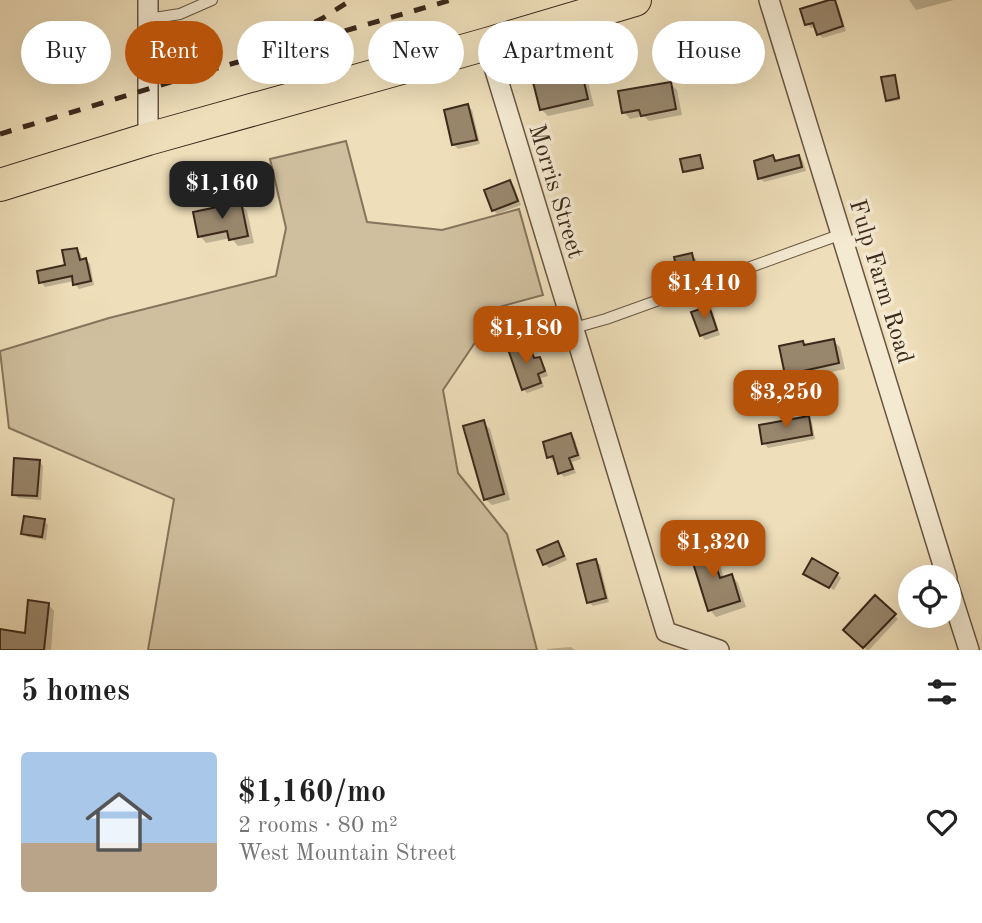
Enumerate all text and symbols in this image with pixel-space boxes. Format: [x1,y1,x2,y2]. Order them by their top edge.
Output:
chip: Buy [21,21,111,84]
chip: Rent [125,21,223,84]
chip: Filters [237,21,354,84]
chip: New [368,21,464,84]
chip: Apartment [478,21,638,84]
chip: House [652,21,765,84]
street label: Morris Street [523,122,587,262]
pin: $1,160 [165,162,279,221]
text: $1,160 [185,172,259,195]
street label: Fulp Farm Road [844,197,916,367]
pin: $1,410 [647,262,761,321]
text: $1,410 [667,272,741,295]
pin: $1,180 [469,306,583,366]
text: $1,180 [489,317,563,340]
pin: $3,250 [729,370,843,430]
text: $3,250 [749,381,823,404]
pin: $1,320 [656,520,770,580]
text: $1,320 [676,531,750,554]
map controls [898,565,961,628]
button: locate [898,565,961,628]
icon: filters [923,673,961,711]
text: 5 homes [21,677,130,707]
text: $1,160/mo [238,778,386,808]
icon: home [77,780,161,864]
icon: heart [923,803,961,841]
text: 2 rooms · 80 m² [238,814,398,837]
text: West Mountain Street [238,842,456,865]

